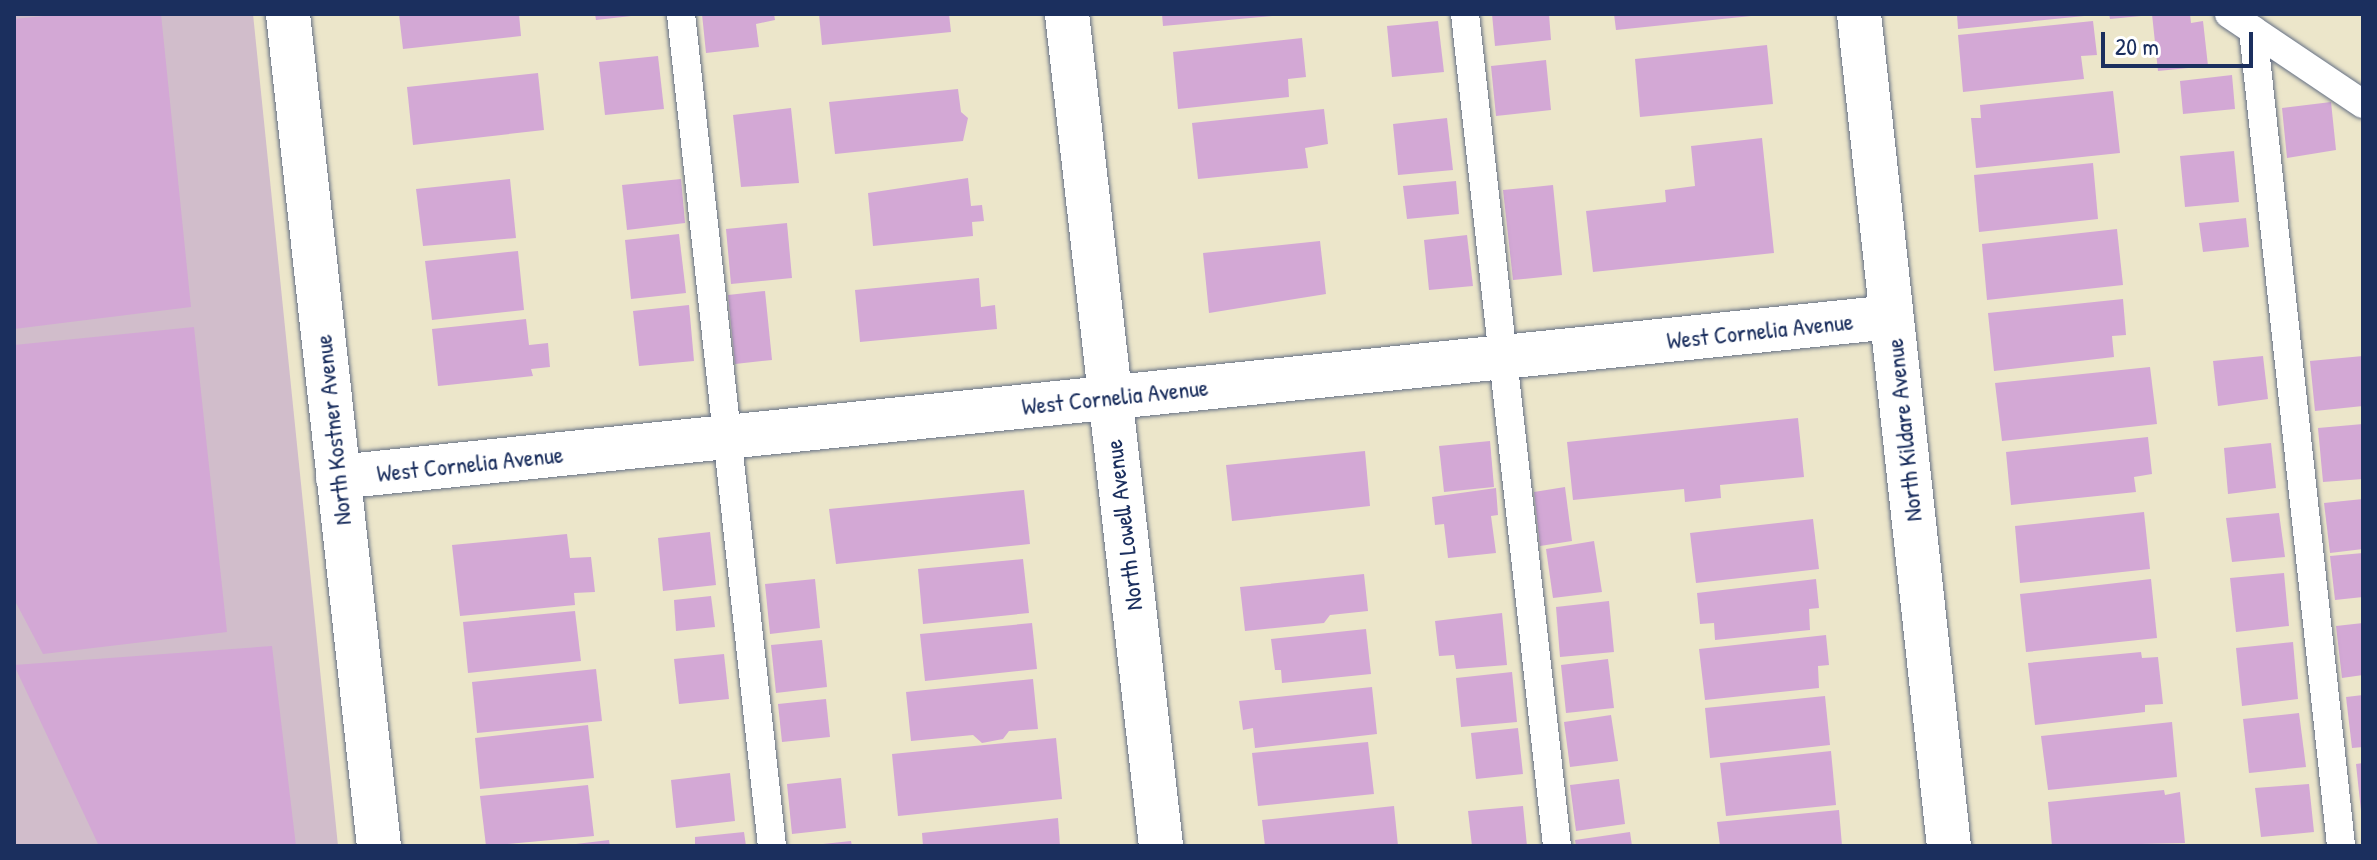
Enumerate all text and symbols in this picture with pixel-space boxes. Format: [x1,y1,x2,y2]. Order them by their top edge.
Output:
scale bar [2105,16,2257,66]
text: 20 m [2115,30,2159,62]
street label: West Cornelia Avenue [1665,307,1855,355]
street label: North Kostner Avenue [309,333,357,527]
street label: North Kildare Avenue [1880,337,1928,523]
street label: West Cornelia Avenue [1020,373,1210,421]
street label: North Lowell Avenue [1099,438,1149,612]
street label: West Cornelia Avenue [375,440,565,488]

